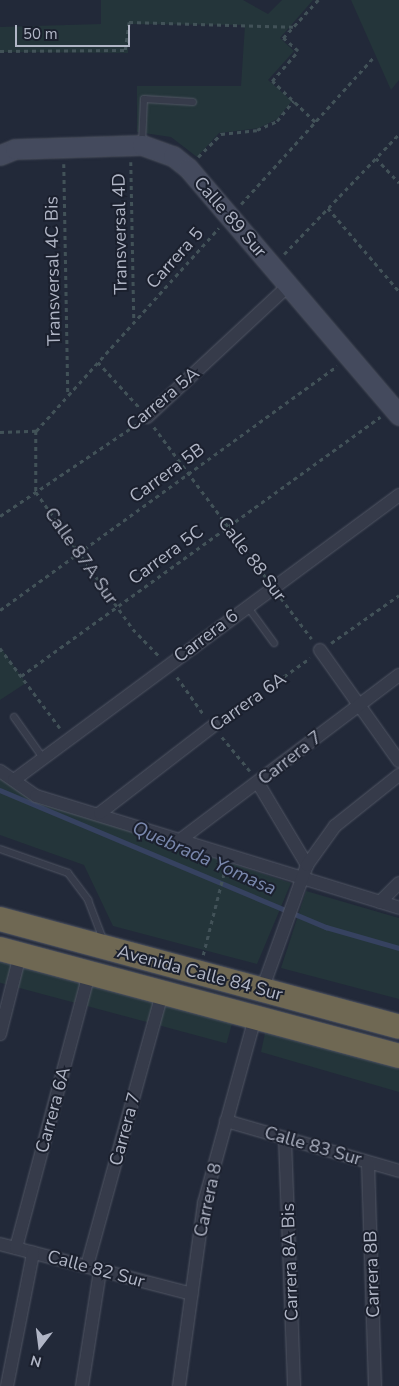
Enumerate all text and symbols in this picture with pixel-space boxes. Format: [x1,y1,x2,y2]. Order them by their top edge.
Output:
scale bar [18,15,132,47]
text: 50 m [23,24,58,44]
street label: Calle 89 Sur [189,172,271,262]
street label: Transversal 4D [108,173,132,295]
street label: Transversal 4C Bis [41,196,65,346]
street label: Carrera 5 [142,223,208,293]
street label: Carrera 5A [122,362,204,436]
street label: Carrera 5B [125,439,209,507]
street label: Calle 87A Sur [40,503,122,609]
street label: Calle 88 Sur [213,513,291,605]
street label: Carrera 5C [124,521,208,589]
street label: Carrera 6 [170,605,242,667]
street label: Carrera 6A [206,668,290,736]
street label: Carrera 7 [254,726,326,790]
water label: Quebrada Yomasa [128,817,280,901]
street label: Avenida Calle 84 Sur [115,941,285,1005]
street label: Carrera 6A [31,1065,75,1155]
street label: Carrera 7 [105,1090,145,1168]
street label: Calle 83 Sur [262,1122,364,1170]
street label: Carrera 8 [190,1161,226,1239]
street label: Carrera 8A Bis [277,1203,303,1321]
street label: Carrera 8B [360,1230,384,1318]
street label: Calle 82 Sur [45,1246,147,1292]
north arrow [15,1321,65,1371]
text: N [28,1350,44,1372]

